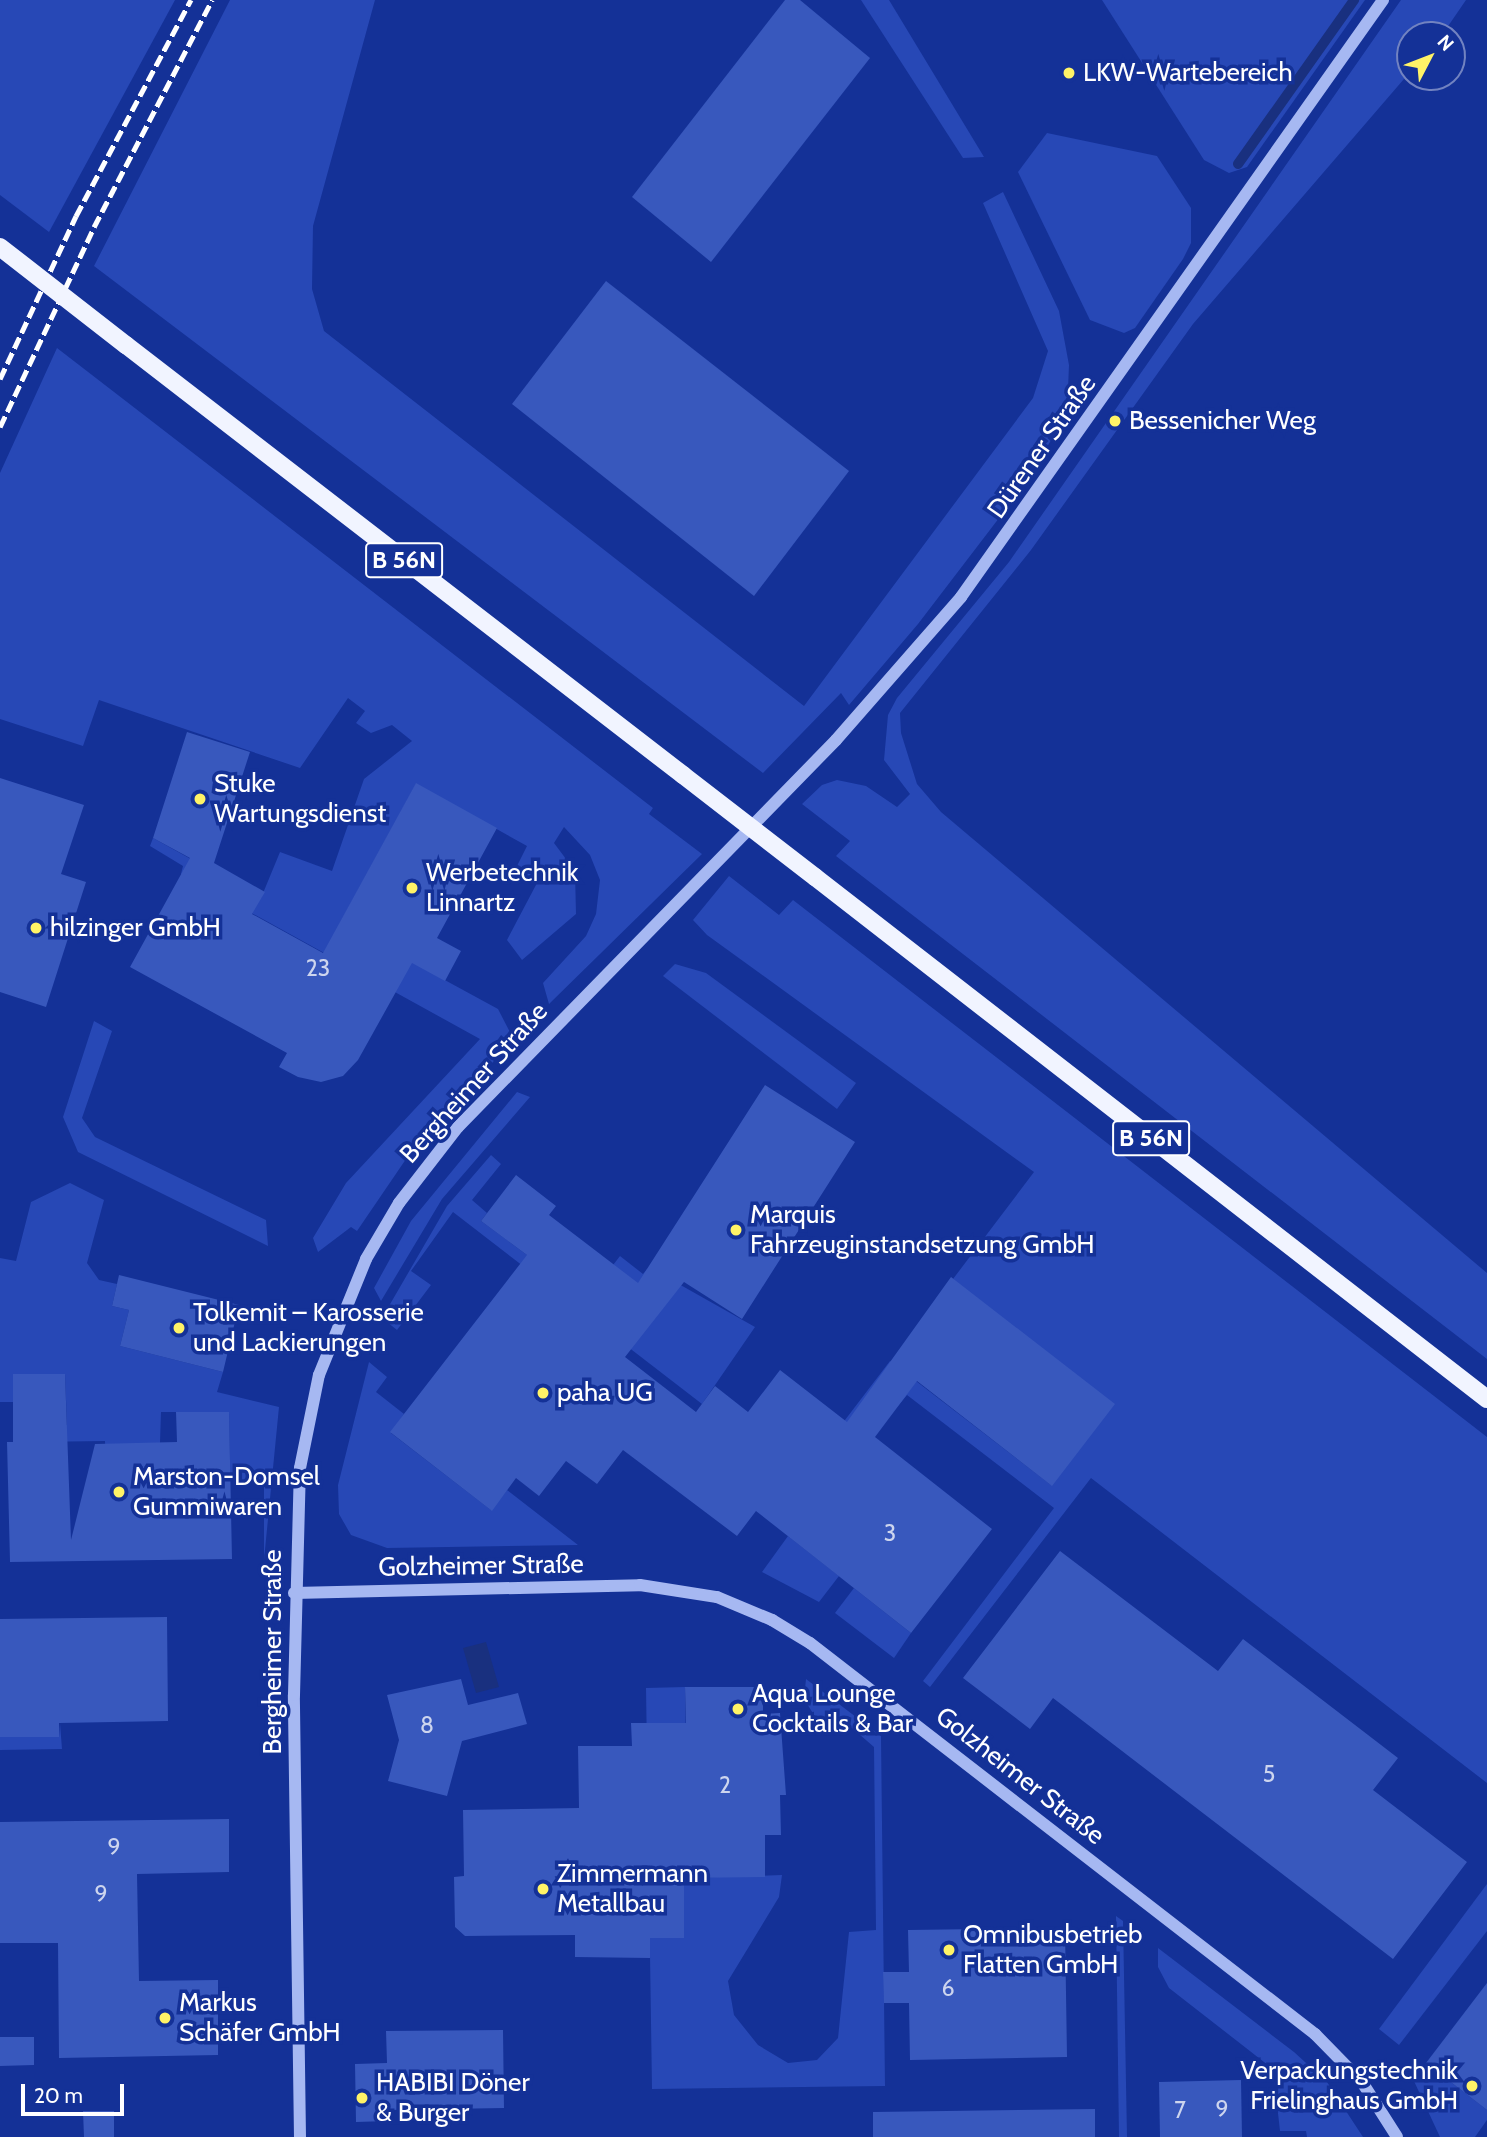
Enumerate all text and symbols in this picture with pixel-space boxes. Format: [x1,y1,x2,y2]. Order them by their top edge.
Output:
north arrow [1396,21,1466,91]
text: N [1432,30,1459,56]
place label: LKW-Wartebereich [1083,57,1293,89]
marker: LKW-Wartebereich [1061,65,1077,81]
street label: Dürener Straße [981,369,1103,525]
place label: Bessenicher Weg [1129,405,1316,437]
marker: Bessenicher Weg [1107,413,1123,429]
road number: B 56N [364,540,444,580]
place label: Stuke Wartungsdienst [214,768,386,830]
marker: Stuke Wartungsdienst [192,791,208,807]
place label: Werbetechnik Linnartz [426,857,578,918]
marker: Werbetechnik Linnartz [404,880,420,896]
place label: hilzinger GmbH [50,912,221,944]
marker: hilzinger GmbH [28,920,44,936]
house number: 23 [306,954,330,982]
street label: Bergheimer Straße [394,996,554,1170]
road number: B 56N [1111,1118,1191,1158]
place label: Marquis Fahrzeuginstandsetzung GmbH [750,1199,1095,1260]
marker: Marquis Fahrzeuginstandsetzung GmbH [728,1222,744,1238]
place label: Tolkemit – Karosserie und Lackierungen [193,1297,424,1358]
marker: Tolkemit – Karosserie und Lackierungen [171,1320,187,1336]
place label: paha UG [557,1377,653,1409]
marker: paha UG [535,1385,551,1401]
place label: Marston-Domsel Gummiwaren [133,1461,320,1522]
marker: Marston-Domsel Gummiwaren [111,1484,127,1500]
house number: 3 [884,1519,896,1547]
street label: Bergheimer Straße [257,1549,289,1755]
street label: Golzheimer Straße [378,1549,584,1583]
place label: Aqua Lounge Cocktails & Bar [752,1678,913,1740]
street label: Golzheimer Straße [929,1700,1111,1852]
marker: Aqua Lounge Cocktails & Bar [730,1701,746,1717]
house number: 8 [420,1711,434,1739]
house number: 5 [1263,1760,1275,1788]
house number: 2 [719,1771,731,1799]
house number: 9 [107,1833,121,1861]
place label: Zimmermann Metallbau [557,1858,708,1920]
house number: 9 [94,1880,108,1908]
marker: Zimmermann Metallbau [535,1881,551,1897]
place label: Omnibusbetrieb Flatten GmbH [963,1919,1142,1980]
marker: Omnibusbetrieb Flatten GmbH [941,1942,957,1958]
house number: 6 [941,1974,955,2002]
place label: Markus Schäfer GmbH [179,1987,341,2048]
marker: Markus Schäfer GmbH [157,2010,173,2026]
place label: Verpackungstechnik Frielinghaus GmbH [1240,2055,1458,2116]
place label: HABIBI Döner & Burger [376,2067,530,2128]
scale bar [24,2070,128,2114]
marker: Verpackungstechnik Frielinghaus GmbH [1464,2078,1480,2094]
text: 20 m [34,2083,83,2108]
marker: HABIBI Döner & Burger [354,2090,370,2106]
house number: 9 [1215,2095,1229,2123]
house number: 7 [1174,2096,1186,2124]

